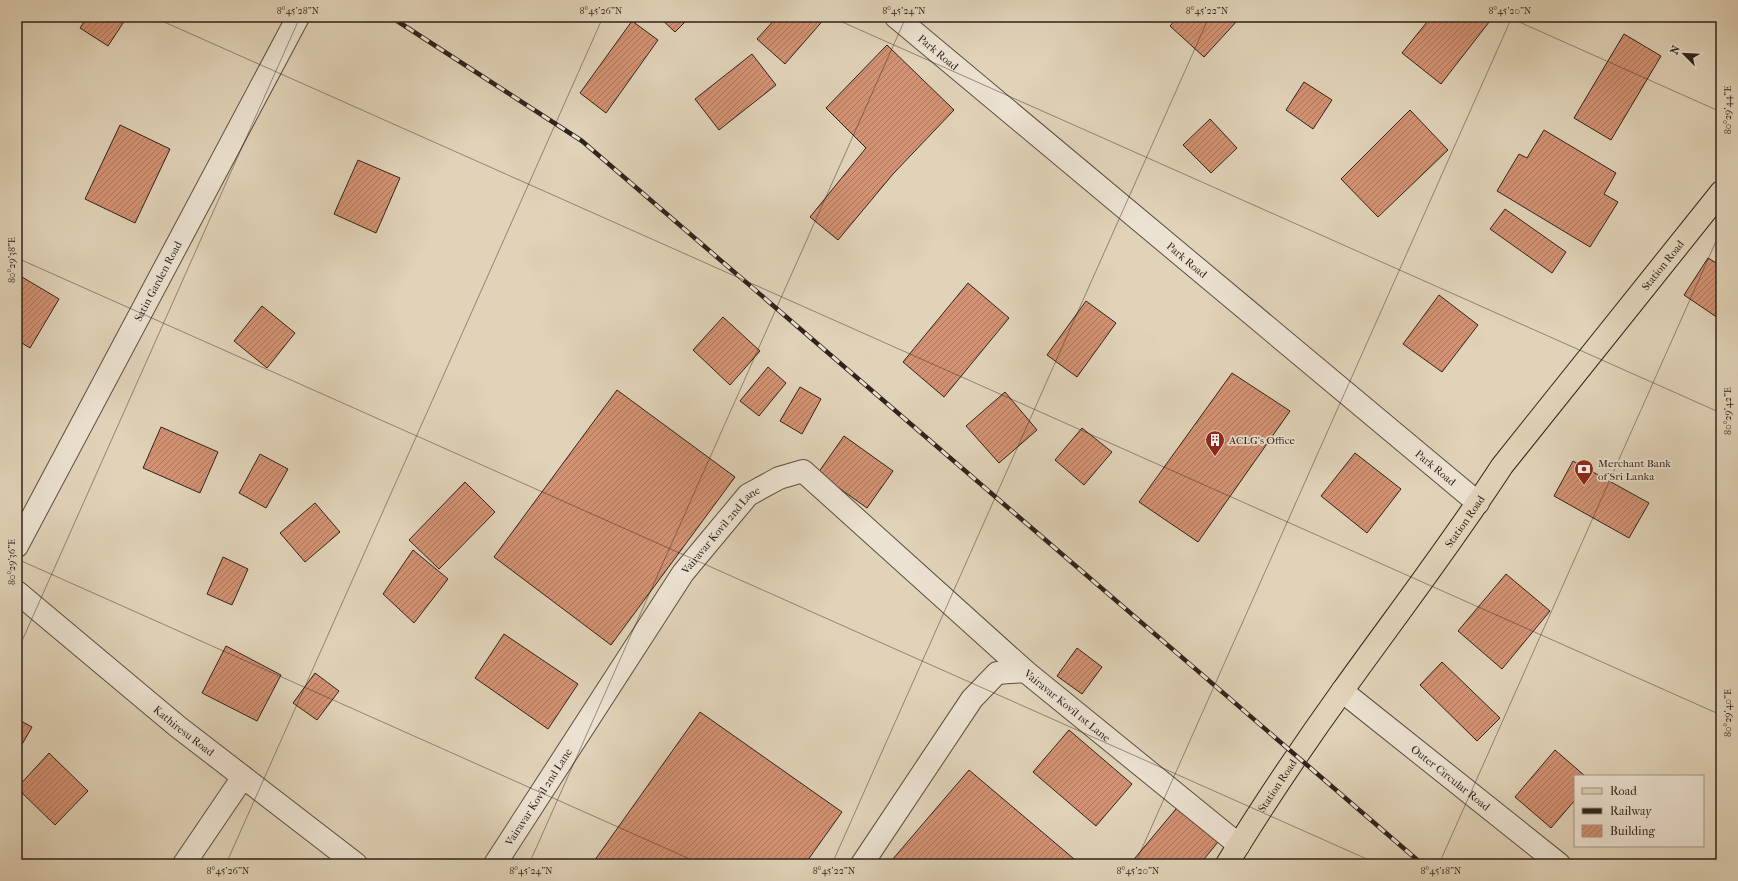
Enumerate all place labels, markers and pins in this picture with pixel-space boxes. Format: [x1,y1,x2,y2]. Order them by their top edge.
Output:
building icon: ACLG's Office [1204,429,1226,457]
place label: ACLG's Office [1228,434,1295,447]
place label: Merchant Bank of Sri Lanka [1598,457,1671,483]
bank icon: Merchant Bank of Sri Lanka [1573,458,1595,486]

